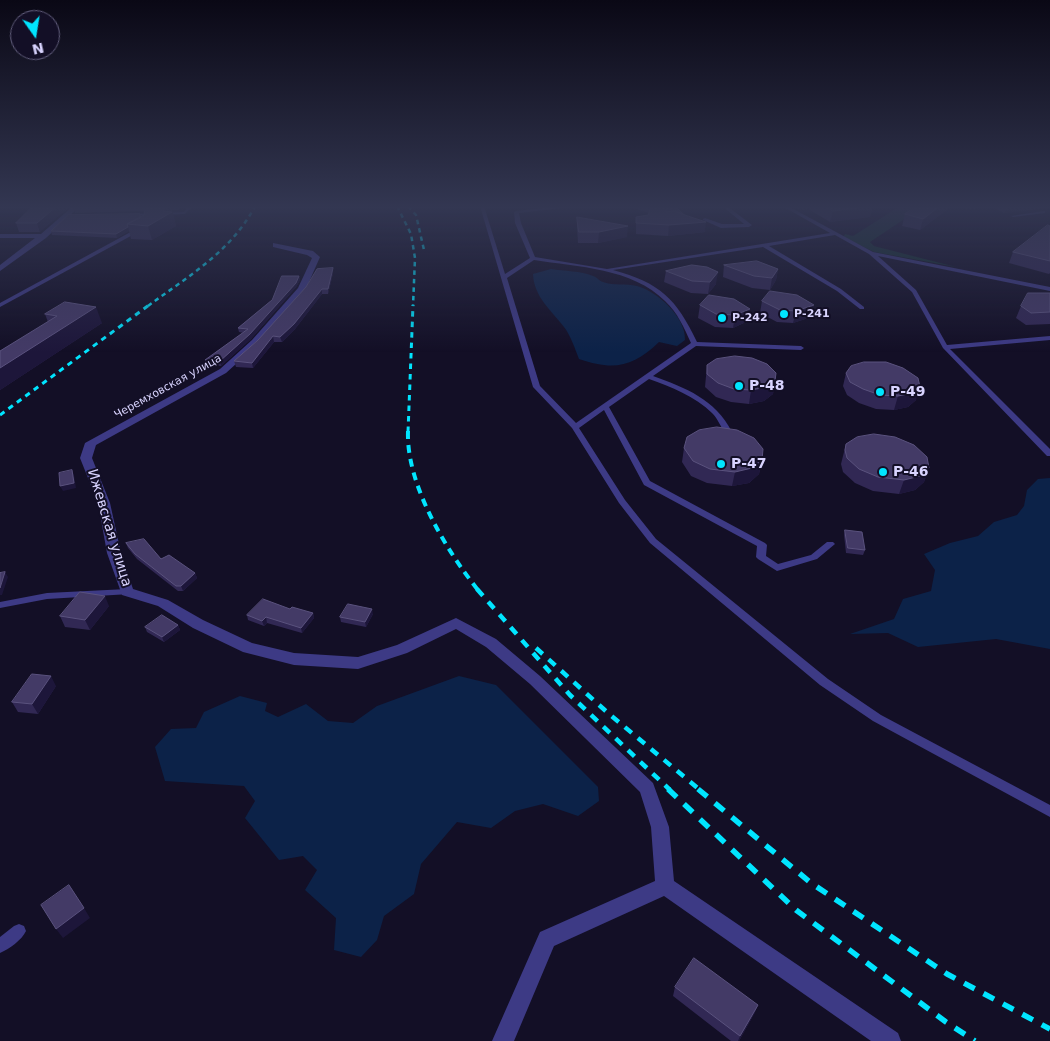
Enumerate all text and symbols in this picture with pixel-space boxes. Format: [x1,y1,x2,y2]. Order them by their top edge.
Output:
north arrow [10,10,60,60]
text: N [31,40,46,58]
place label: Р-241 [794,307,830,321]
marker: Р-241 [778,308,790,320]
place label: Р-242 [732,311,768,325]
marker: Р-242 [716,312,728,324]
street label: Черемховская улица [112,352,224,422]
place label: Р-48 [749,378,785,394]
marker: Р-48 [733,380,745,392]
place label: Р-49 [890,384,926,400]
marker: Р-49 [874,386,886,398]
place label: Р-47 [731,456,767,472]
marker: Р-47 [715,458,727,470]
place label: Р-46 [893,464,929,480]
marker: Р-46 [877,466,889,478]
street label: Ижевская улица [83,467,135,589]

